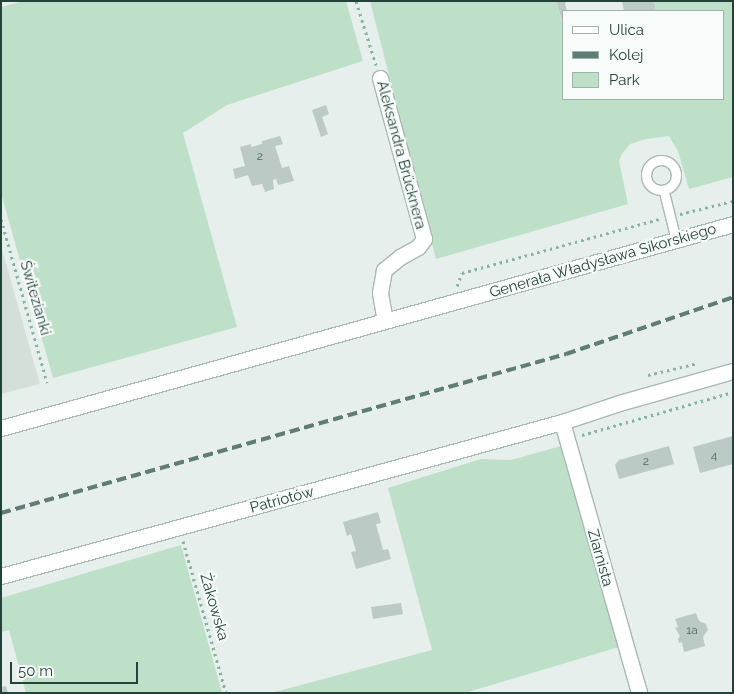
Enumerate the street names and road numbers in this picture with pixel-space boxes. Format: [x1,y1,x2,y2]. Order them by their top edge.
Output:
street label: Aleksandra Brücknera [373,79,429,231]
street label: Generała Władysława Sikorskiego [487,220,719,302]
street label: Świtezianki [16,259,54,337]
street label: Patriotów [248,483,316,517]
street label: Ziarnista [583,527,617,589]
street label: Żakowska [196,571,232,643]

